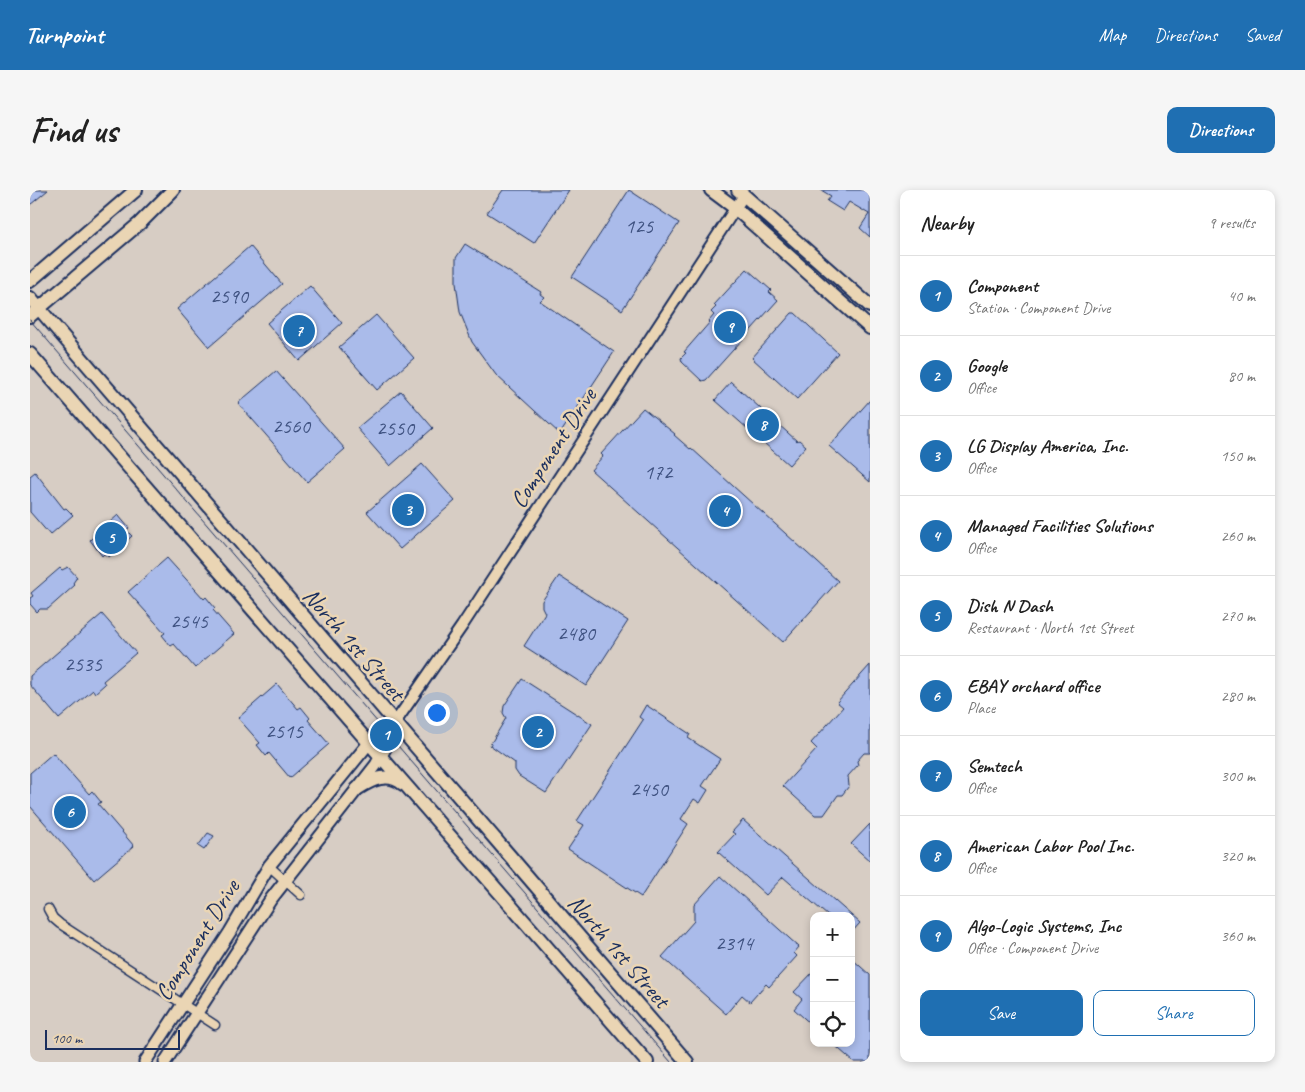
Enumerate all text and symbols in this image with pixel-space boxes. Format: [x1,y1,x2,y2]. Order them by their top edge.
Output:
text: Turnpoint [25,20,104,50]
text: Map [1099,24,1126,46]
text: Directions [1154,24,1217,46]
text: Saved [1245,24,1280,46]
button: Directions [1167,107,1275,153]
text: Find us [30,108,117,153]
text: Nearby [920,210,973,236]
house number: 125 [625,213,655,239]
text: 9 results [1208,213,1255,233]
text: Component [967,274,1038,298]
house number: 2590 [210,283,249,309]
text: 1 [932,286,940,306]
text: 40 m [1228,286,1255,306]
text: Station · Component Drive [967,298,1111,318]
pin: 9 [714,308,746,346]
pin: 7 [283,312,315,350]
text: Google [967,354,1007,378]
text: 2 [932,366,940,386]
text: 80 m [1228,366,1255,386]
text: Office [967,378,996,398]
street label: Component Drive [503,381,604,514]
pin: 8 [747,406,779,444]
house number: 2560 [272,413,311,439]
house number: 2550 [376,415,415,441]
text: LG Display America, Inc. [967,434,1128,458]
text: 3 [932,446,940,466]
text: 150 m [1221,446,1255,466]
text: Office [967,458,996,478]
house number: 172 [644,459,674,485]
pin: 3 [392,491,424,529]
pin: 4 [709,492,741,530]
text: Managed Facilities Solutions [967,514,1152,538]
pin: 5 [95,519,127,557]
text: 4 [932,526,940,546]
text: 260 m [1221,526,1255,546]
text: Office [967,538,996,558]
street label: North 1st Street [297,581,413,708]
text: Dish N Dash [967,594,1053,618]
text: 5 [933,606,939,626]
text: 270 m [1221,606,1255,626]
house number: 2545 [170,608,209,634]
text: Restaurant · North 1st Street [967,618,1133,638]
house number: 2480 [557,620,596,646]
house number: 2535 [64,651,103,677]
text: EBAY orchard office [967,674,1100,698]
text: 6 [932,686,940,706]
text: 280 m [1221,686,1255,706]
text: Place [967,698,995,718]
your location [424,700,450,726]
pin: 2 [522,713,554,751]
pin: 1 [370,716,402,754]
house number: 2515 [265,718,304,744]
text: Semtech [967,754,1022,778]
text: 7 [932,766,940,786]
text: 300 m [1221,766,1255,786]
house number: 2450 [630,776,669,802]
text: Office [967,778,996,798]
pin: 6 [54,793,86,831]
text: American Labor Pool Inc. [967,834,1134,858]
text: 8 [932,846,940,866]
text: 320 m [1221,846,1255,866]
text: Office [967,858,996,878]
street label: Component Drive [148,872,247,1006]
street label: North 1st Street [562,888,678,1015]
map controls [810,912,855,1047]
button: + [810,912,855,957]
text: Algo-Logic Systems, Inc [967,914,1121,938]
text: 9 [932,926,940,946]
text: 360 m [1221,926,1255,946]
house number: 2314 [715,930,755,956]
text: Office · Component Drive [967,938,1098,958]
button: − [810,957,855,1002]
button: Save [920,990,1083,1036]
button: Share [1093,990,1255,1036]
button: locate [810,1002,855,1047]
scale bar [45,1027,180,1050]
text: 100 m [52,1030,82,1047]

